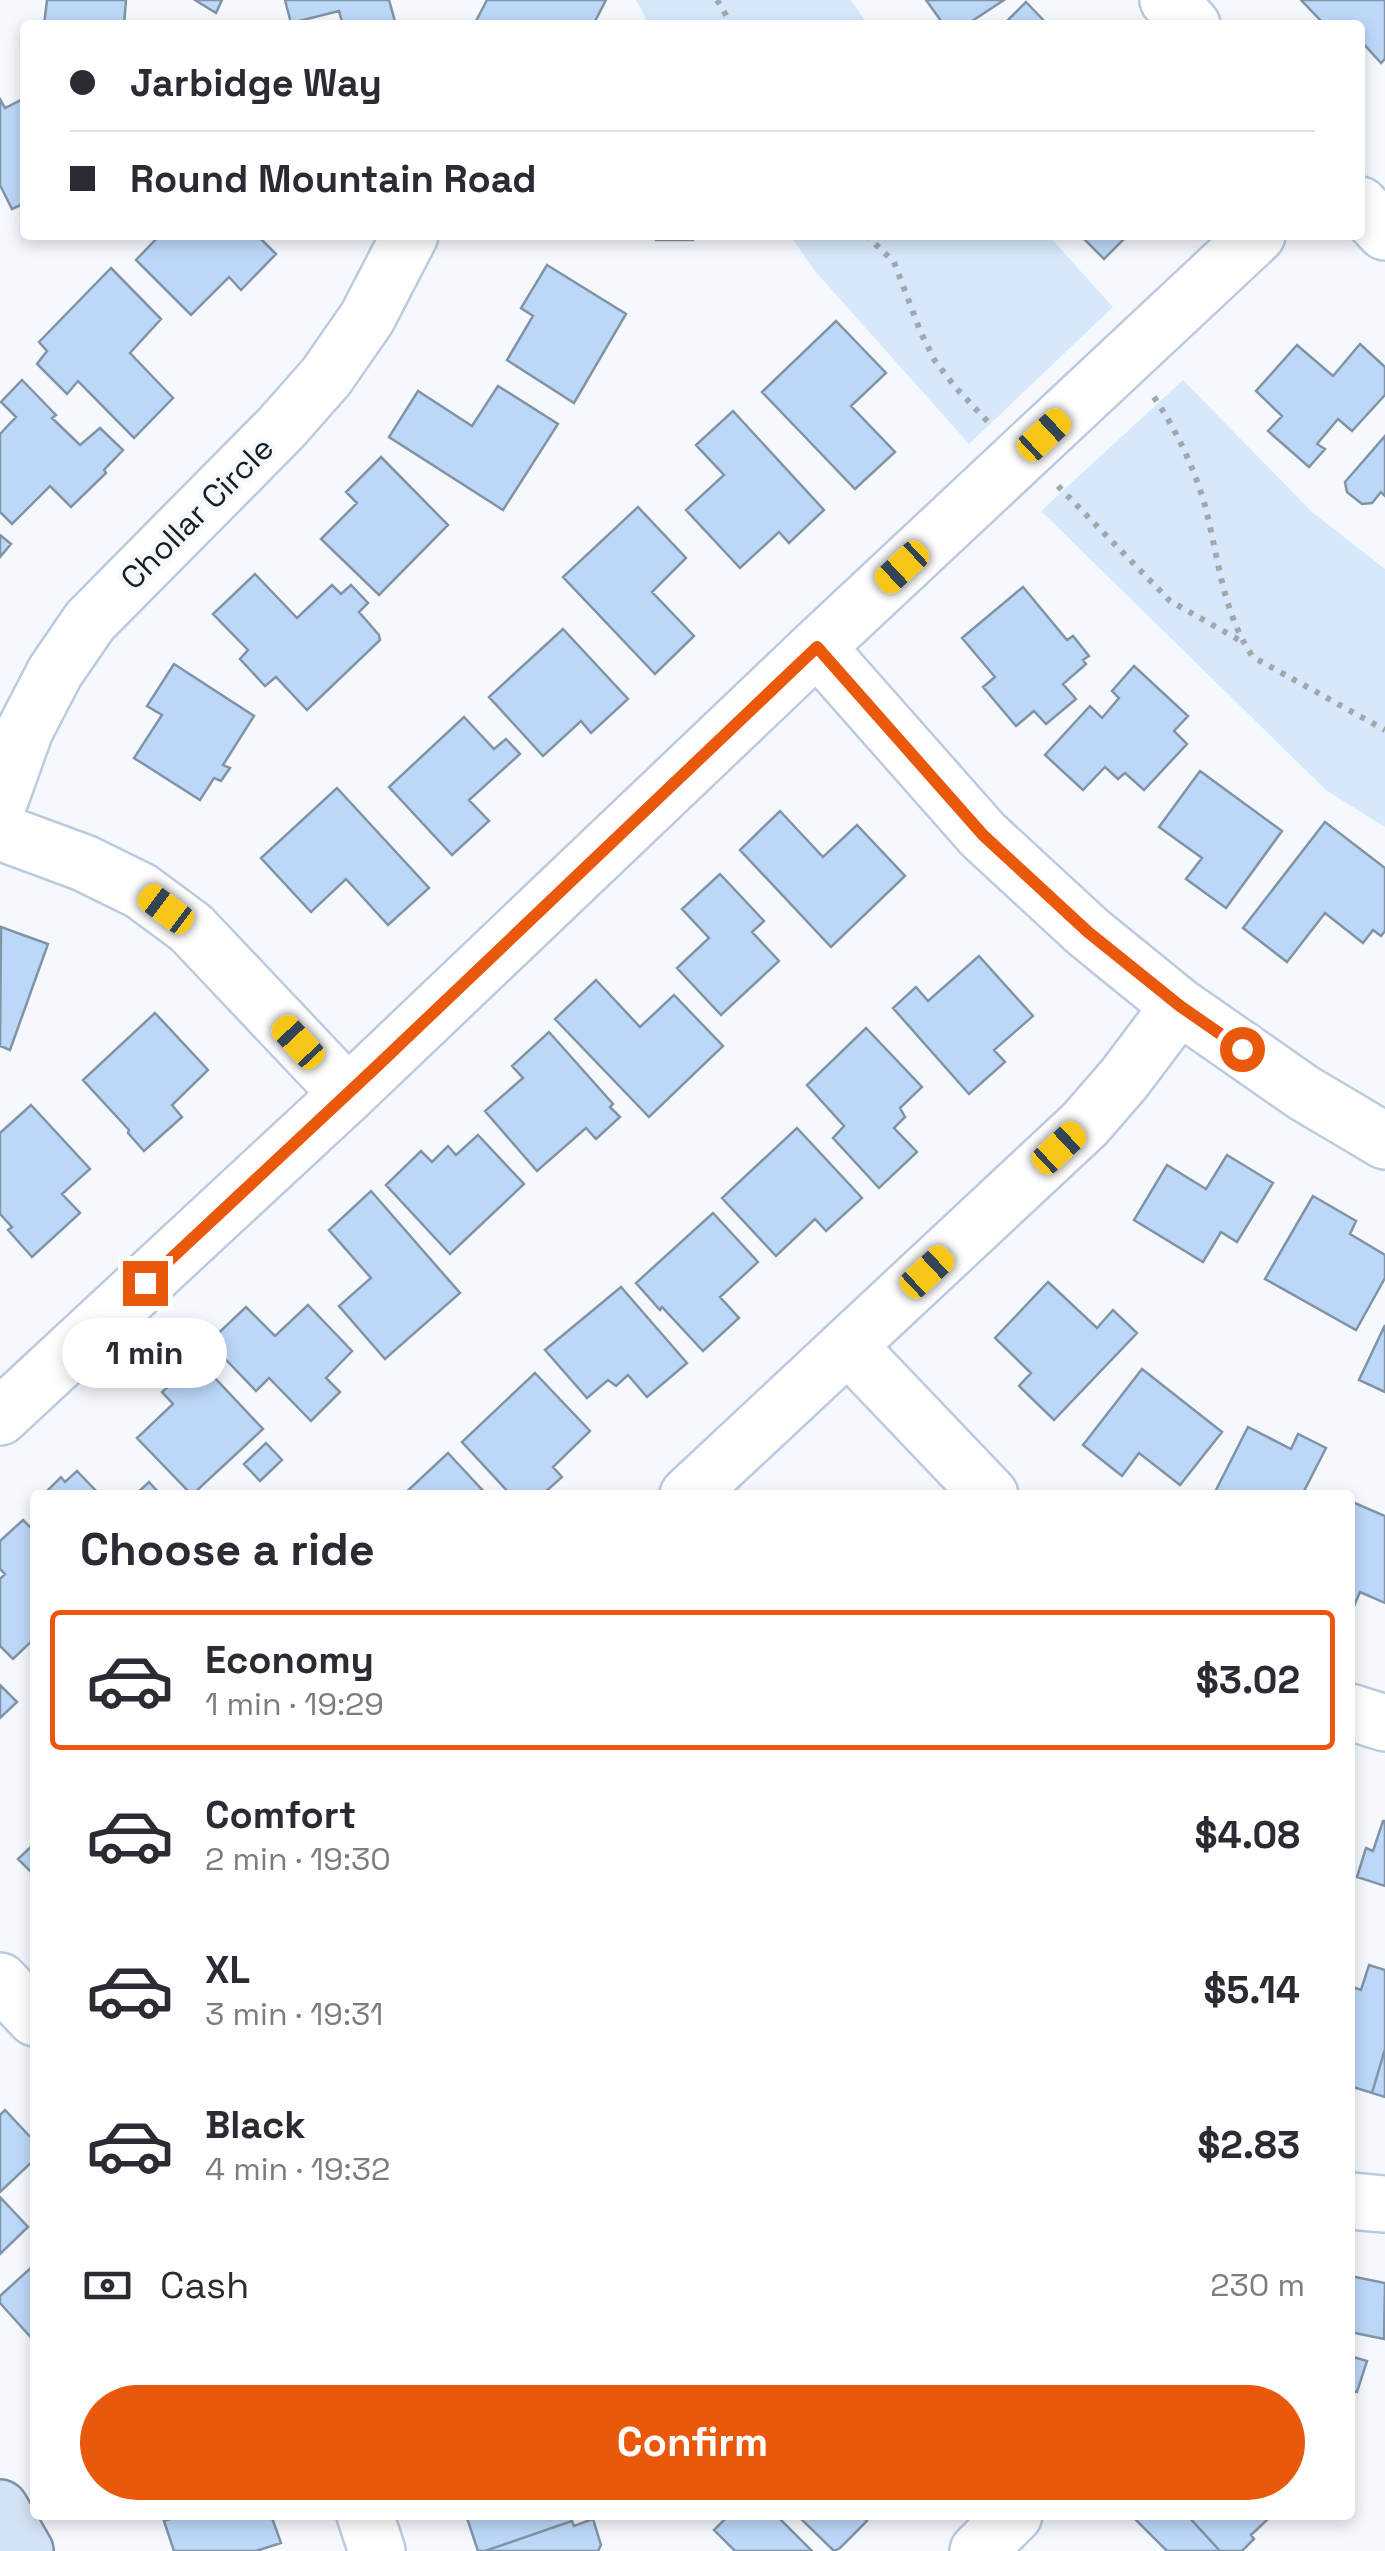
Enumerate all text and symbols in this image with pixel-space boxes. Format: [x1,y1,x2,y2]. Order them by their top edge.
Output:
text: Jarbidge Way [130,59,382,107]
text: Round Mountain Road [130,155,537,203]
car [1012,404,1076,466]
street label: Chollar Circle [112,428,282,598]
car [870,536,934,598]
car [133,879,199,939]
car [267,1010,329,1074]
route start [1220,1027,1265,1072]
car [1027,1117,1091,1179]
car [895,1241,959,1303]
route end [123,1261,168,1306]
callout: 1 min [62,1318,228,1388]
text: 1 min [105,1333,184,1373]
text: Choose a ride [80,1521,375,1578]
icon: car [85,1635,175,1725]
text: Economy [205,1636,374,1684]
text: $3.02 [1196,1656,1300,1704]
text: 1 min · 19:29 [205,1684,384,1724]
icon: car [85,1790,175,1880]
text: Comfort [205,1791,356,1839]
text: $4.08 [1195,1811,1300,1859]
text: 2 min · 19:30 [205,1839,391,1879]
icon: car [85,1945,175,2035]
text: XL [205,1946,250,1994]
text: $5.14 [1203,1966,1300,2014]
text: 3 min · 19:31 [205,1994,383,2034]
icon: car [85,2100,175,2190]
text: Black [205,2101,306,2149]
text: $2.83 [1197,2121,1300,2169]
text: 4 min · 19:32 [205,2149,390,2189]
icon: cash [80,2258,135,2313]
text: Cash [160,2261,249,2309]
text: 230 m [1210,2265,1305,2305]
button: Confirm [80,2385,1305,2500]

